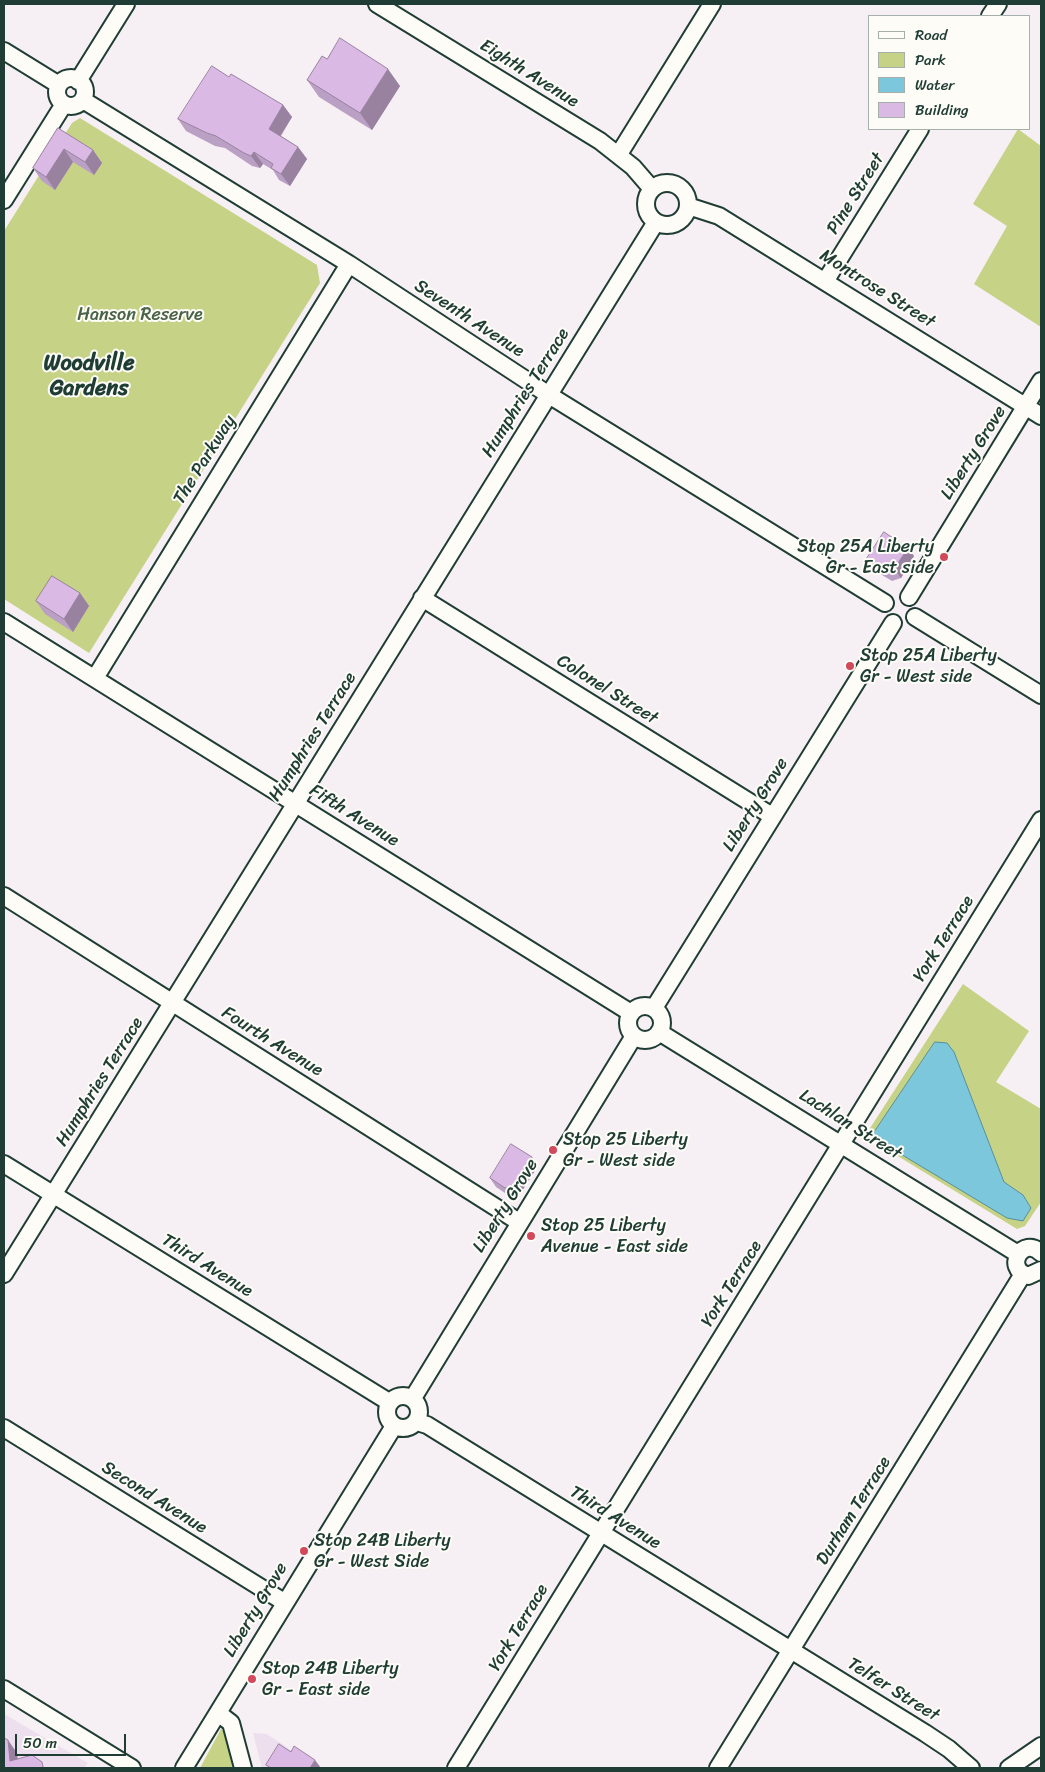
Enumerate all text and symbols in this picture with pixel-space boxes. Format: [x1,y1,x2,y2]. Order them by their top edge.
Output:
legend [868,15,1030,130]
text: Road [915,22,947,48]
street label: Eighth Avenue [476,35,582,113]
text: Park [915,47,946,73]
text: Water [915,72,955,98]
text: Building [915,97,969,123]
street label: Pine Street [823,149,889,239]
street label: Montrose Street [815,245,939,333]
street label: Seventh Avenue [410,275,528,363]
park label: Hanson Reserve [77,304,203,326]
street label: Humphries Terrace [478,324,574,462]
district label: Woodville Gardens [43,351,135,402]
street label: Liberty Grove [937,402,1011,504]
street label: The Parkway [169,411,241,509]
place label: Stop 25A Liberty Gr - East side [797,536,934,578]
marker: Stop 25A Liberty Gr - East side [938,551,950,563]
place label: Stop 25A Liberty Gr - West side [860,645,997,688]
street label: Colonel Street [552,650,662,730]
marker: Stop 25A Liberty Gr - West side [844,660,856,672]
street label: Humphries Terrace [265,668,361,806]
street label: Liberty Grove [719,754,793,856]
street label: Fifth Avenue [305,780,403,852]
street label: York Terrace [909,892,979,986]
street label: Fourth Avenue [217,1002,327,1082]
street label: Humphries Terrace [52,1013,148,1151]
street label: Lachlan Street [795,1085,905,1165]
place label: Stop 25 Liberty Gr - West side [563,1129,688,1172]
marker: Stop 25 Liberty Gr - West side [547,1144,559,1156]
street label: Liberty Grove [469,1155,543,1257]
place label: Stop 25 Liberty Avenue - East side [541,1215,688,1258]
street label: Third Avenue [157,1229,257,1303]
marker: Stop 25 Liberty Avenue - East side [525,1230,537,1242]
street label: York Terrace [697,1237,767,1331]
street label: Durham Terrace [812,1453,896,1569]
street label: Second Avenue [97,1457,211,1539]
street label: Third Avenue [565,1481,665,1555]
place label: Stop 24B Liberty Gr - West Side [314,1530,451,1572]
marker: Stop 24B Liberty Gr - West Side [298,1545,310,1557]
street label: Liberty Grove [219,1559,293,1661]
street label: York Terrace [485,1580,553,1676]
street label: Telfer Street [843,1653,943,1727]
place label: Stop 24B Liberty Gr - East side [262,1658,399,1700]
marker: Stop 24B Liberty Gr - East side [246,1673,258,1685]
scale bar [18,1724,129,1756]
text: 50 m [23,1730,57,1756]

